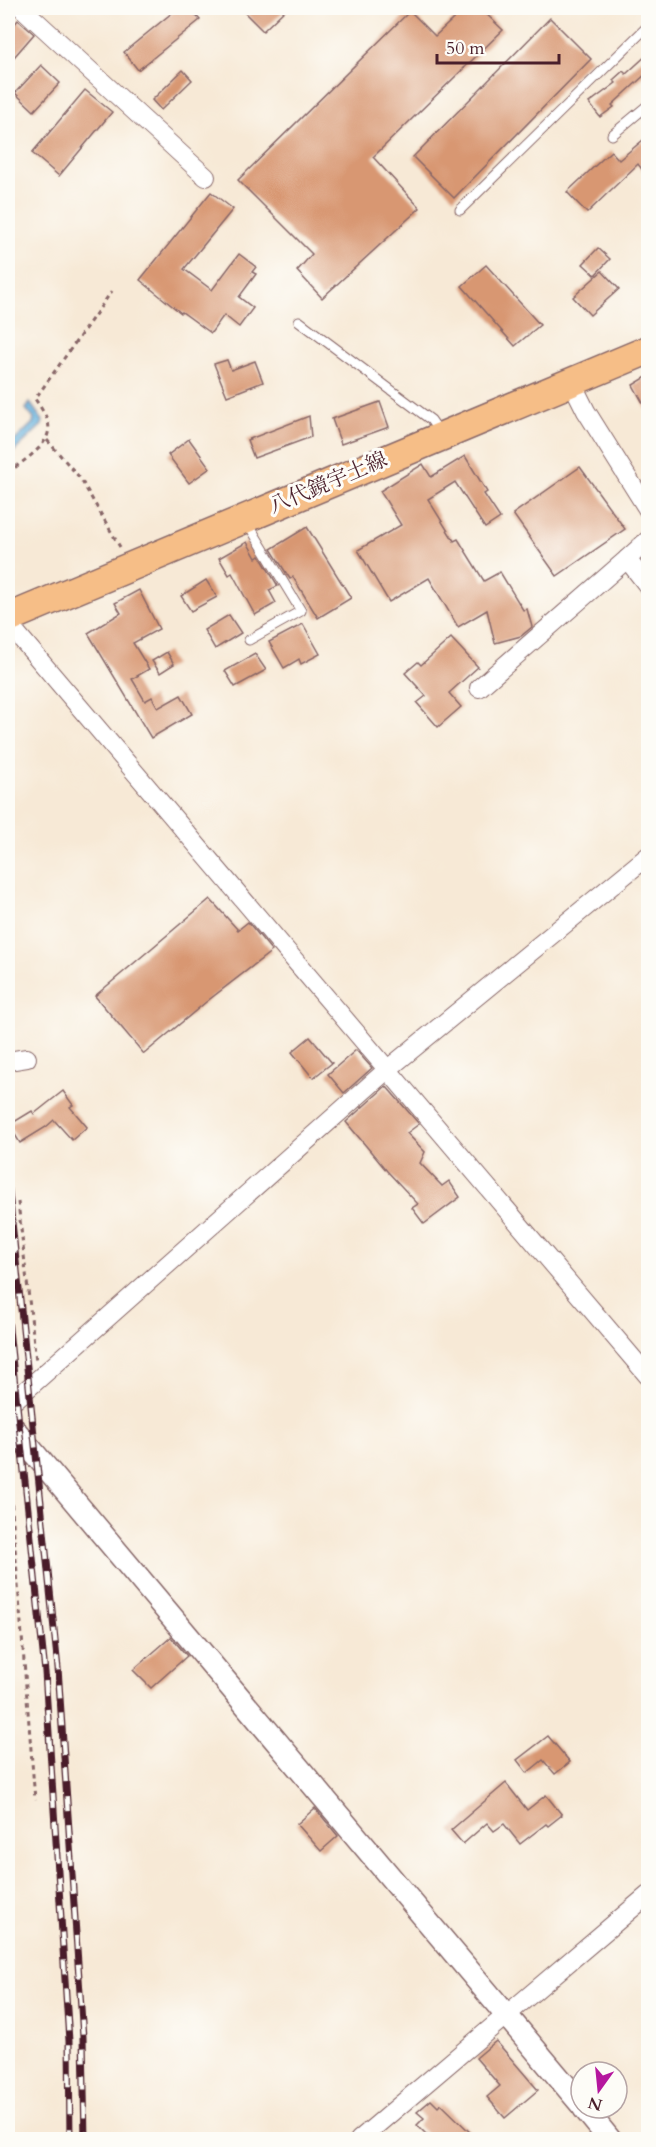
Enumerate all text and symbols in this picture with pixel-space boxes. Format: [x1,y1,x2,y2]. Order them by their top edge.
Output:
scale bar [437,27,558,65]
text: 50 m [446,36,485,61]
street label: 八代鏡宇土線 [264,445,392,521]
north arrow [569,2060,629,2120]
text: N [586,2091,605,2116]

